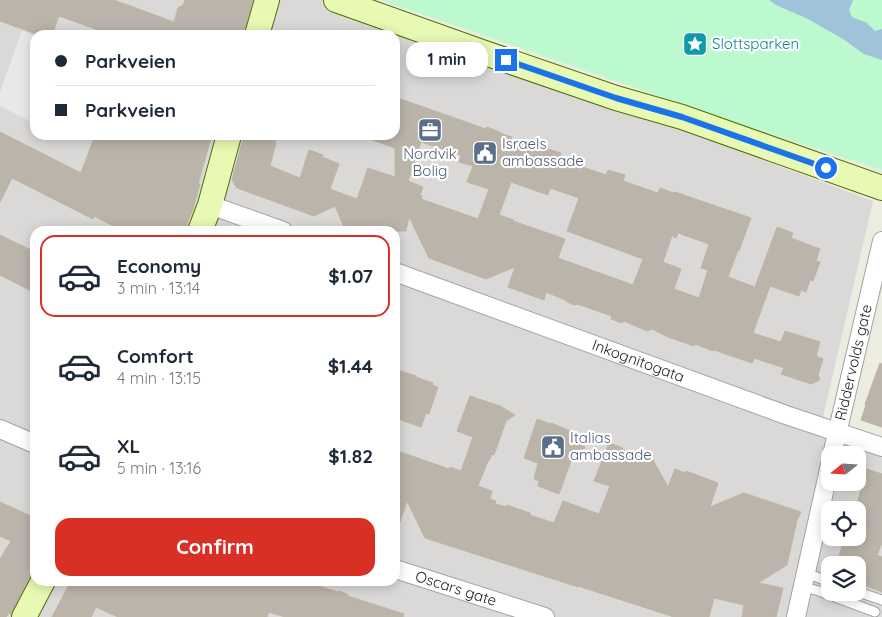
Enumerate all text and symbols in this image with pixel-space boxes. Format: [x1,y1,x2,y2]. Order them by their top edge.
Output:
place icon: Slottsparken [682,31,708,57]
place label: Slottsparken [712,34,799,53]
callout: 1 min [406,42,488,78]
text: Parkveien [85,49,176,73]
text: 1 min [428,49,466,69]
route end [495,49,517,71]
text: Parkveien [85,98,176,122]
office icon: Nordvik Bolig [417,117,443,143]
place label: Israels ambassade [502,134,584,170]
public building icon: Israels ambassade [472,140,498,166]
place label: Nordvik Bolig [403,144,457,180]
route start [815,157,837,179]
icon: car [57,254,102,299]
text: Economy [117,254,201,278]
text: $1.07 [328,264,373,288]
text: 3 min · 13:14 [117,278,200,298]
street label: Riddervolds gate [830,302,876,422]
street label: Inkognitogata [590,335,687,386]
icon: car [57,344,102,389]
text: Comfort [117,344,194,368]
text: $1.44 [328,354,373,378]
text: 4 min · 13:15 [117,368,201,388]
place label: Italias ambassade [570,428,652,464]
icon: car [57,434,102,479]
text: XL [117,434,140,458]
public building icon: Italias ambassade [540,434,566,460]
text: $1.82 [328,444,373,468]
north arrow [821,446,866,491]
map controls [821,446,866,601]
text: 5 min · 13:16 [117,458,201,478]
button: locate [821,501,866,546]
button: Confirm [55,518,375,576]
button: layers [821,556,866,601]
street label: Oscars gate [413,566,499,610]

